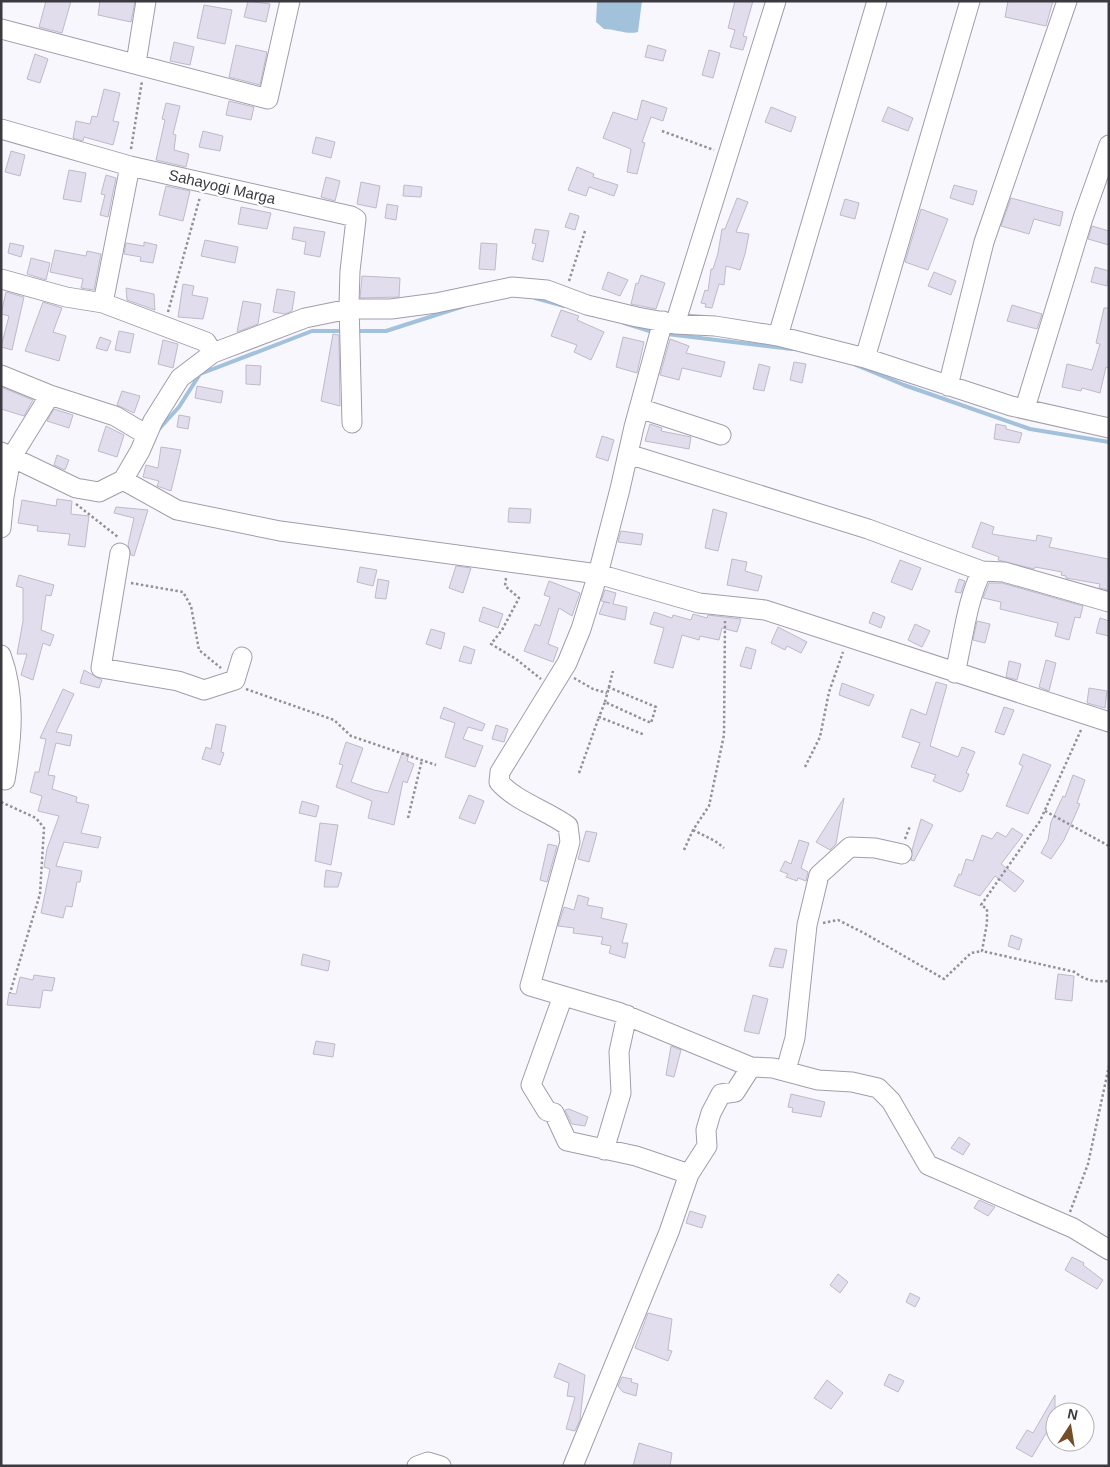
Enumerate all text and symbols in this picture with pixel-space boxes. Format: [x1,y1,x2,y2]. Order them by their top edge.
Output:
street label: Sahayogi Marga [167,166,278,207]
north arrow [1045,1402,1095,1452]
text: N [1066,1405,1079,1423]

